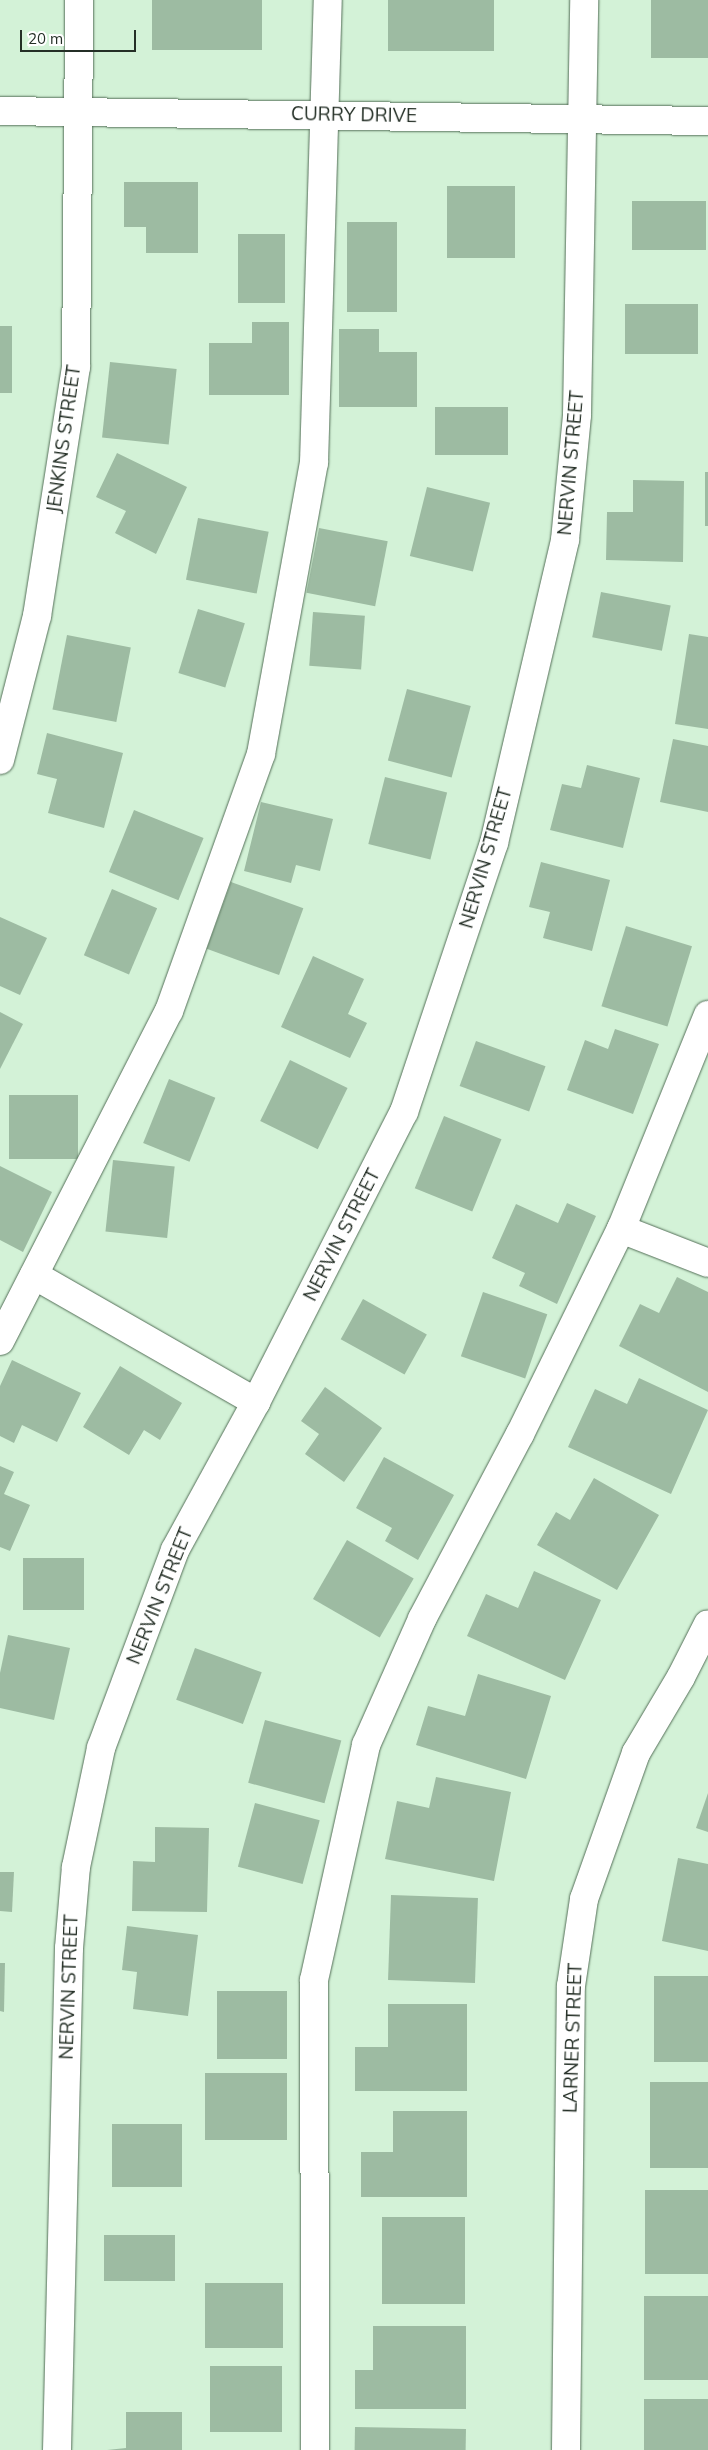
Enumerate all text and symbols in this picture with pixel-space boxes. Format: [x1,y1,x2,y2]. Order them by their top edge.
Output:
scale bar [22,20,139,52]
text: 20 m [28,29,63,48]
street label: CURRY DRIVE [291,103,417,127]
street label: JENKINS STREET [42,363,86,515]
street label: NERVIN STREET [553,390,589,536]
street label: NERVIN STREET [455,785,517,931]
street label: NERVIN STREET [299,1165,385,1305]
street label: NERVIN STREET [122,1524,198,1668]
street label: NERVIN STREET [55,1914,83,2060]
street label: LARNER STREET [559,1962,587,2114]

